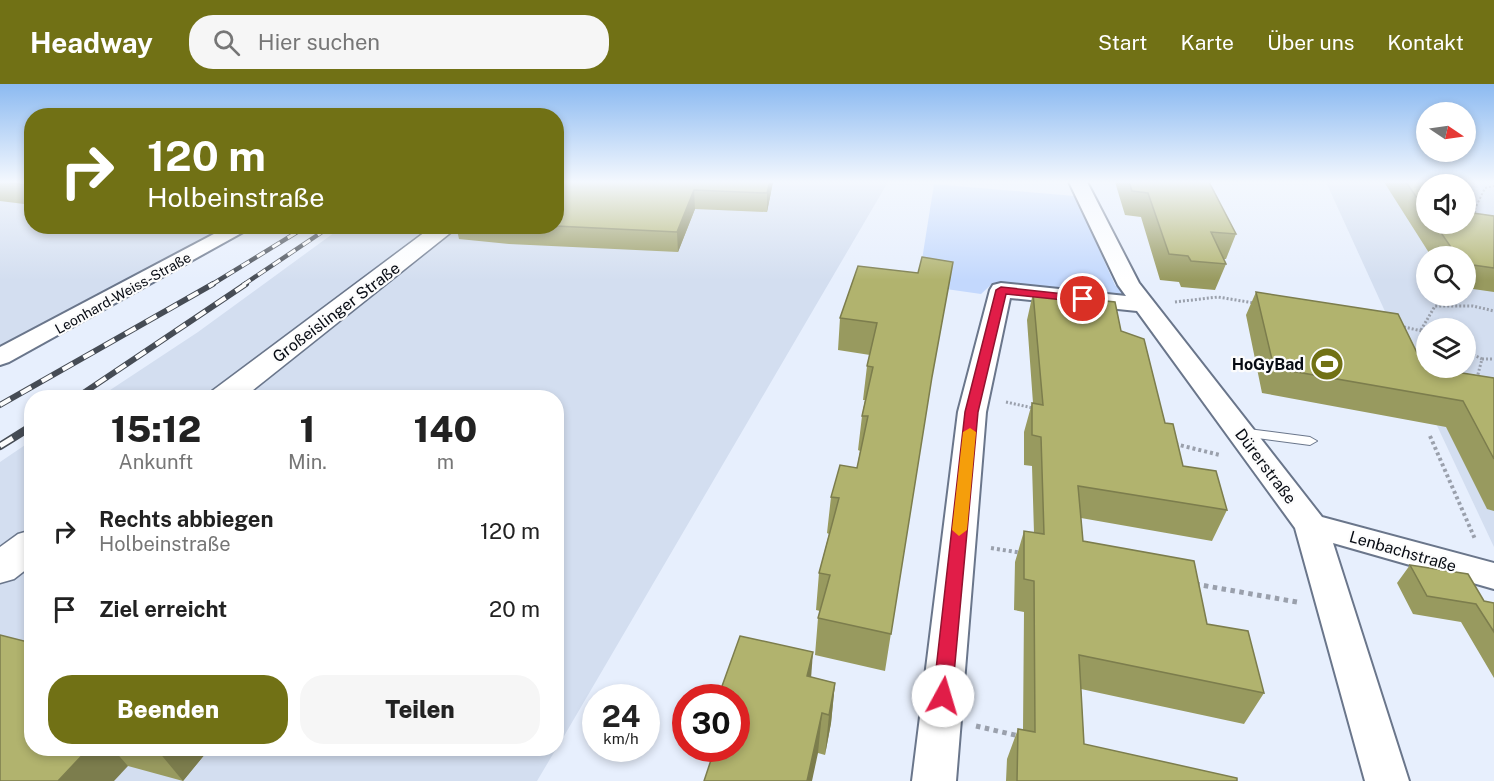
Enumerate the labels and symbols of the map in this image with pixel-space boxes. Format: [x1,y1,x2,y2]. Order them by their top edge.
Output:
north arrow [1416,102,1476,162]
street label: Leonhard-Weiss-Straße [52,249,194,337]
street label: Großeislinger Straße [269,258,404,366]
pin [1057,273,1108,324]
sports icon: HoGyBad [1309,346,1345,382]
place label: HoGyBad [1232,355,1304,374]
street label: Dürerstraße [1231,425,1300,508]
street label: Lenbachstraße [1347,527,1459,576]
position arrow [911,664,975,728]
speed limit sign: 30 [672,684,750,762]

